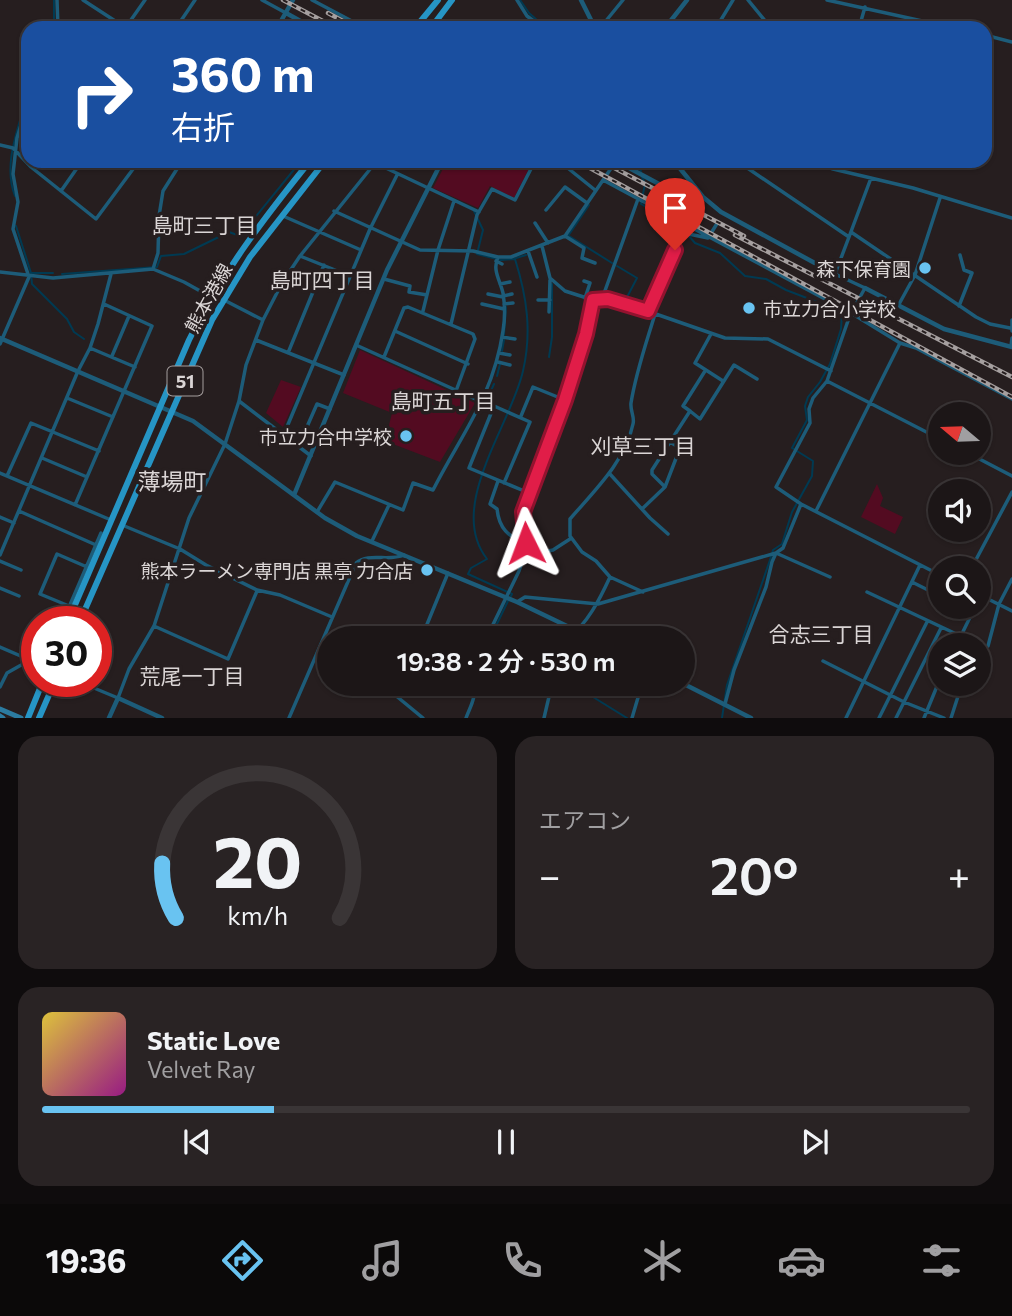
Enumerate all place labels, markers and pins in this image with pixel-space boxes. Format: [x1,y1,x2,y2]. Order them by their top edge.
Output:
pin [645,178,705,250]
place label: 森下保育園 [816,257,911,280]
marker: 森下保育園 [917,260,933,276]
place label: 市立力合小学校 [763,297,896,320]
marker: 市立力合小学校 [741,300,757,316]
place label: 市立力合中学校 [259,425,392,448]
marker: 市立力合中学校 [398,428,414,444]
place label: 熊本ラーメン専門店 黒亭 力合店 [140,559,413,582]
marker: 熊本ラーメン専門店 黒亭 力合店 [419,562,435,578]

